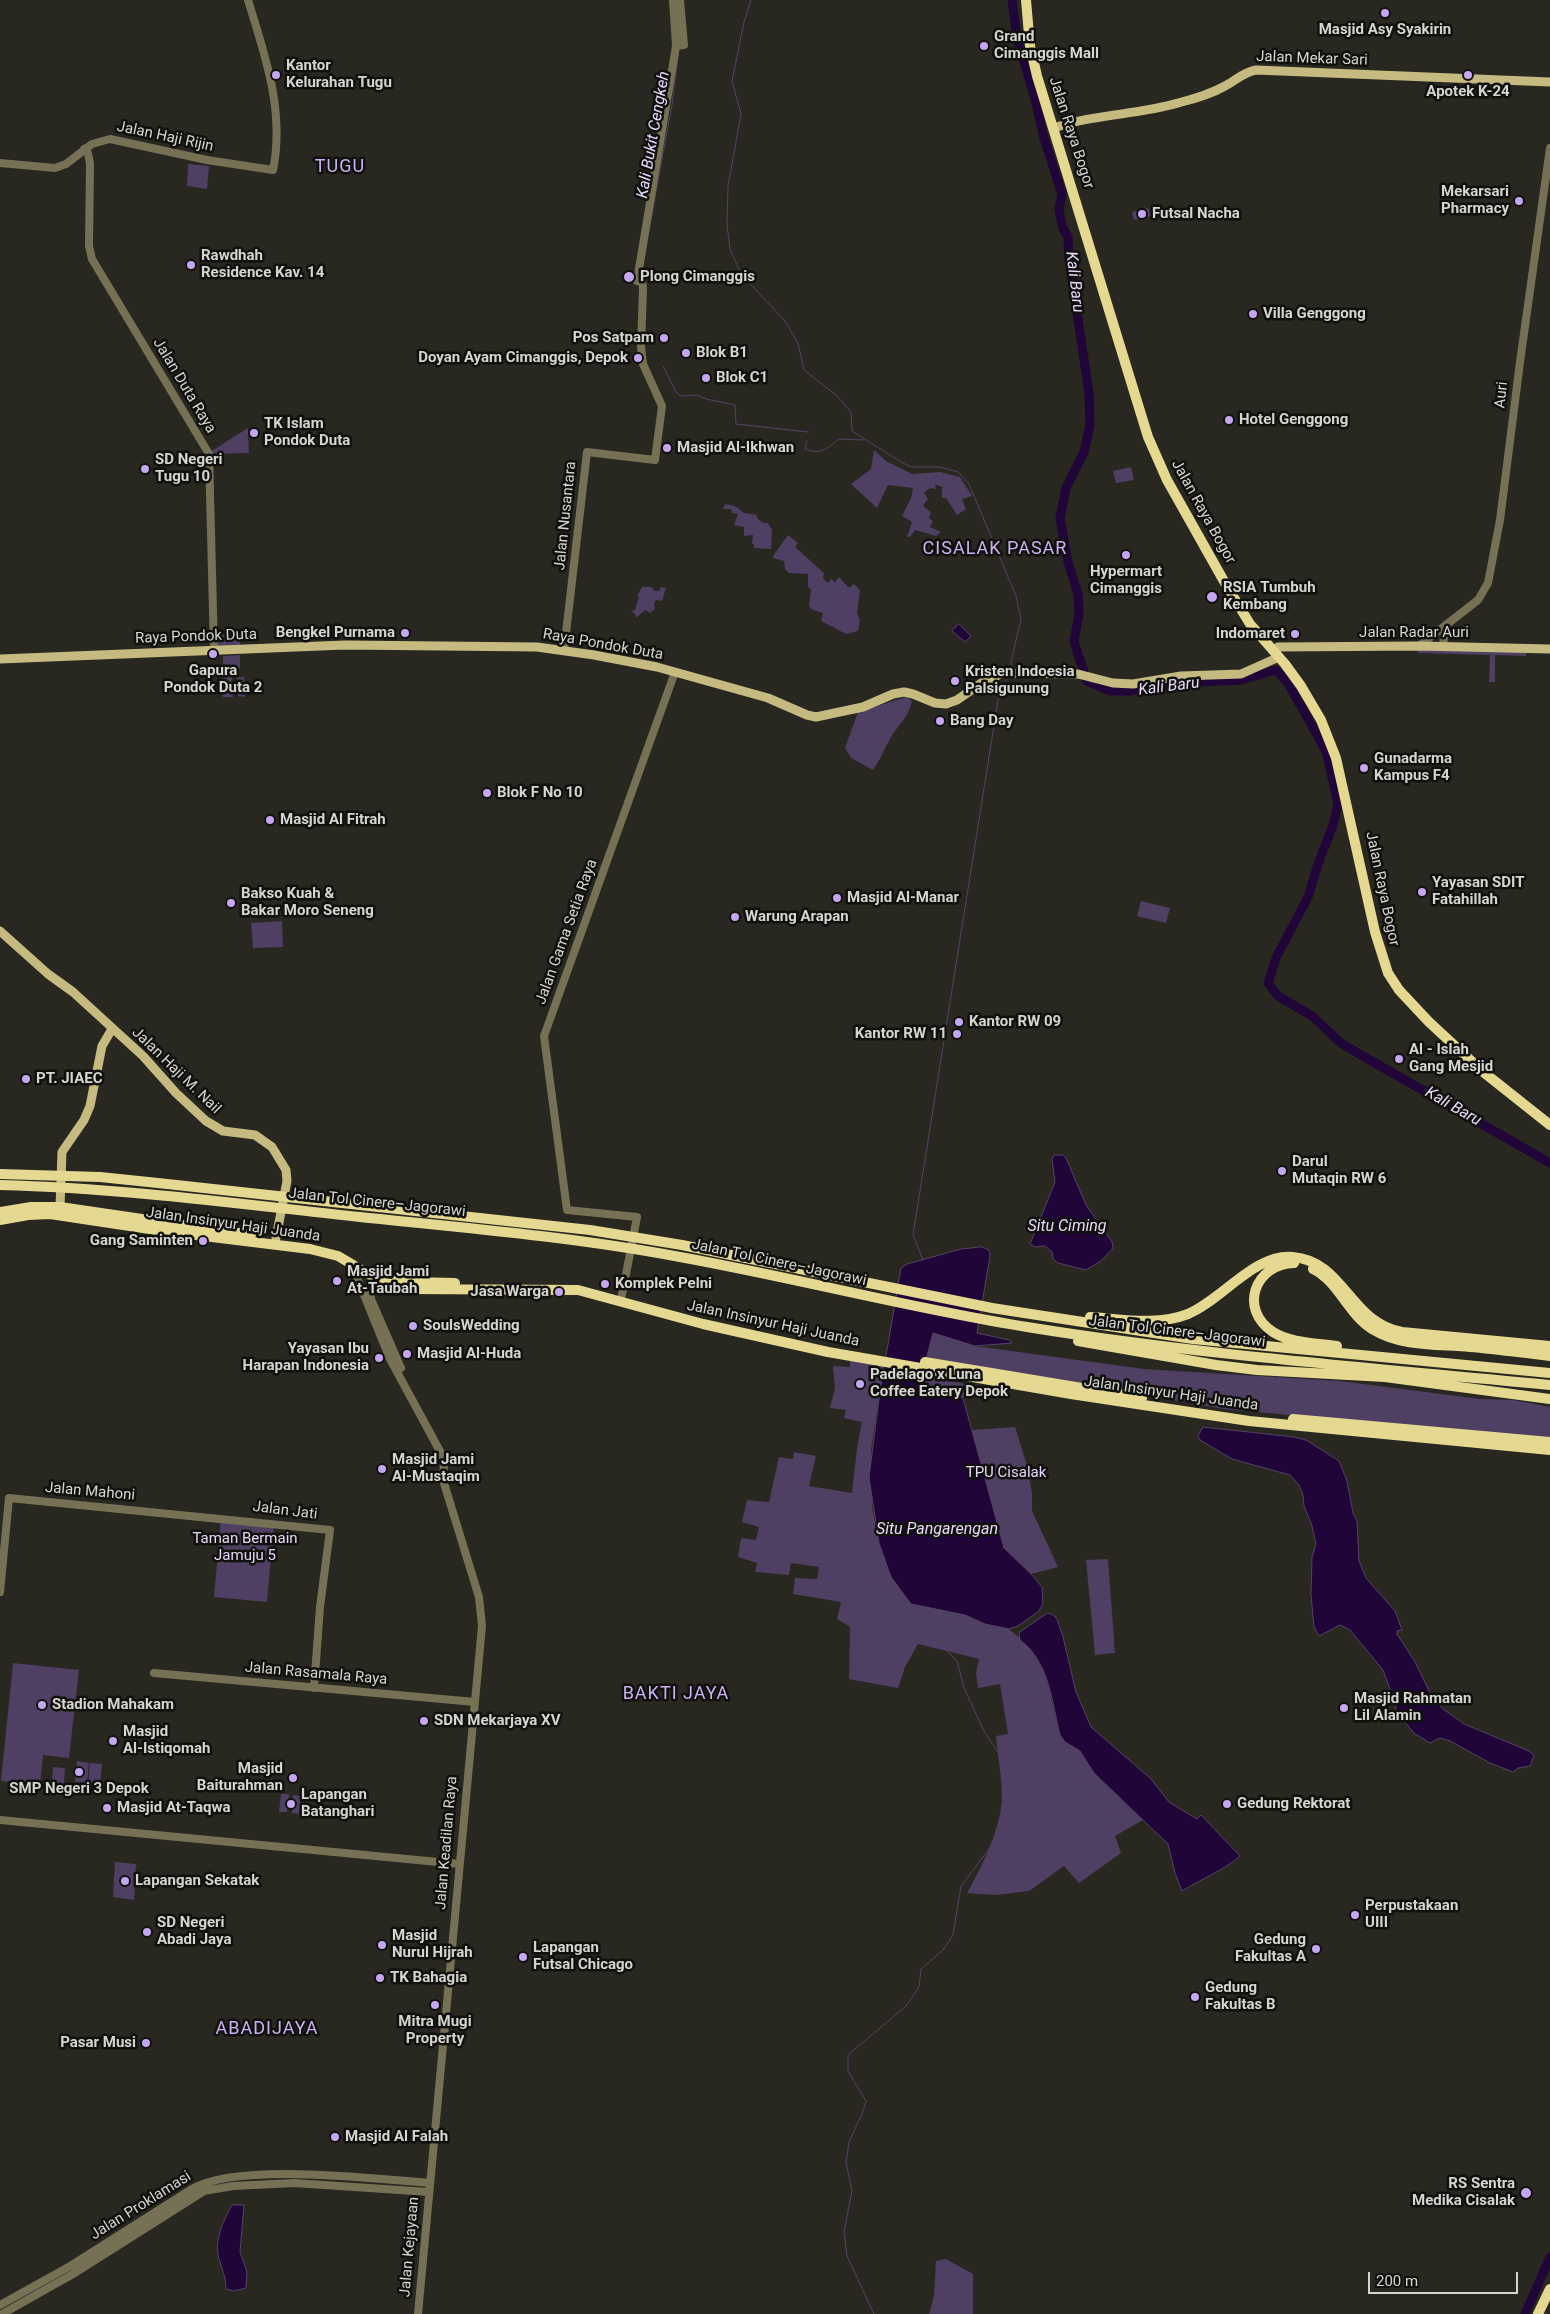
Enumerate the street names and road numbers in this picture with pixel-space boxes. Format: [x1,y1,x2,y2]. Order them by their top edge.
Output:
street label: Jalan Mekar Sari [1256,48,1368,70]
street label: Jalan Raya Bogor [1044,75,1098,191]
street label: Jalan Haji Rijin [115,118,215,156]
street label: Jalan Duta Raya [149,335,219,437]
street label: Auri [1492,381,1512,409]
street label: Jalan Raya Bogor [1167,457,1239,567]
street label: Jalan Nusantara [551,461,581,571]
street label: Jalan Radar Auri [1359,624,1469,642]
street label: Raya Pondok Duta [135,626,257,648]
street label: Raya Pondok Duta [541,626,665,664]
street label: Jalan Raya Bogor [1361,830,1403,948]
street label: Jalan Gama Setia Raya [532,857,602,1007]
street label: Jalan Haji M. Nail [128,1024,224,1118]
street label: Jalan Tol Cinere–Jagorawi [288,1185,466,1221]
street label: Jalan Insinyur Haji Juanda [145,1204,321,1246]
street label: Jalan Tol Cinere–Jagorawi [690,1236,868,1290]
street label: Jalan Insinyur Haji Juanda [685,1297,861,1351]
street label: Jalan Tol Cinere–Jagorawi [1088,1312,1266,1352]
street label: Jalan Insinyur Haji Juanda [1083,1373,1259,1415]
street label: Jalan Mahoni [44,1479,136,1505]
street label: Jalan Jati [252,1498,318,1524]
street label: Jalan Rasamala Raya [244,1659,388,1689]
street label: Jalan Keadilan Raya [432,1776,462,1910]
street label: Jalan Proklamasi [87,2168,195,2244]
street label: Jalan Kejayaan [397,2196,423,2298]

